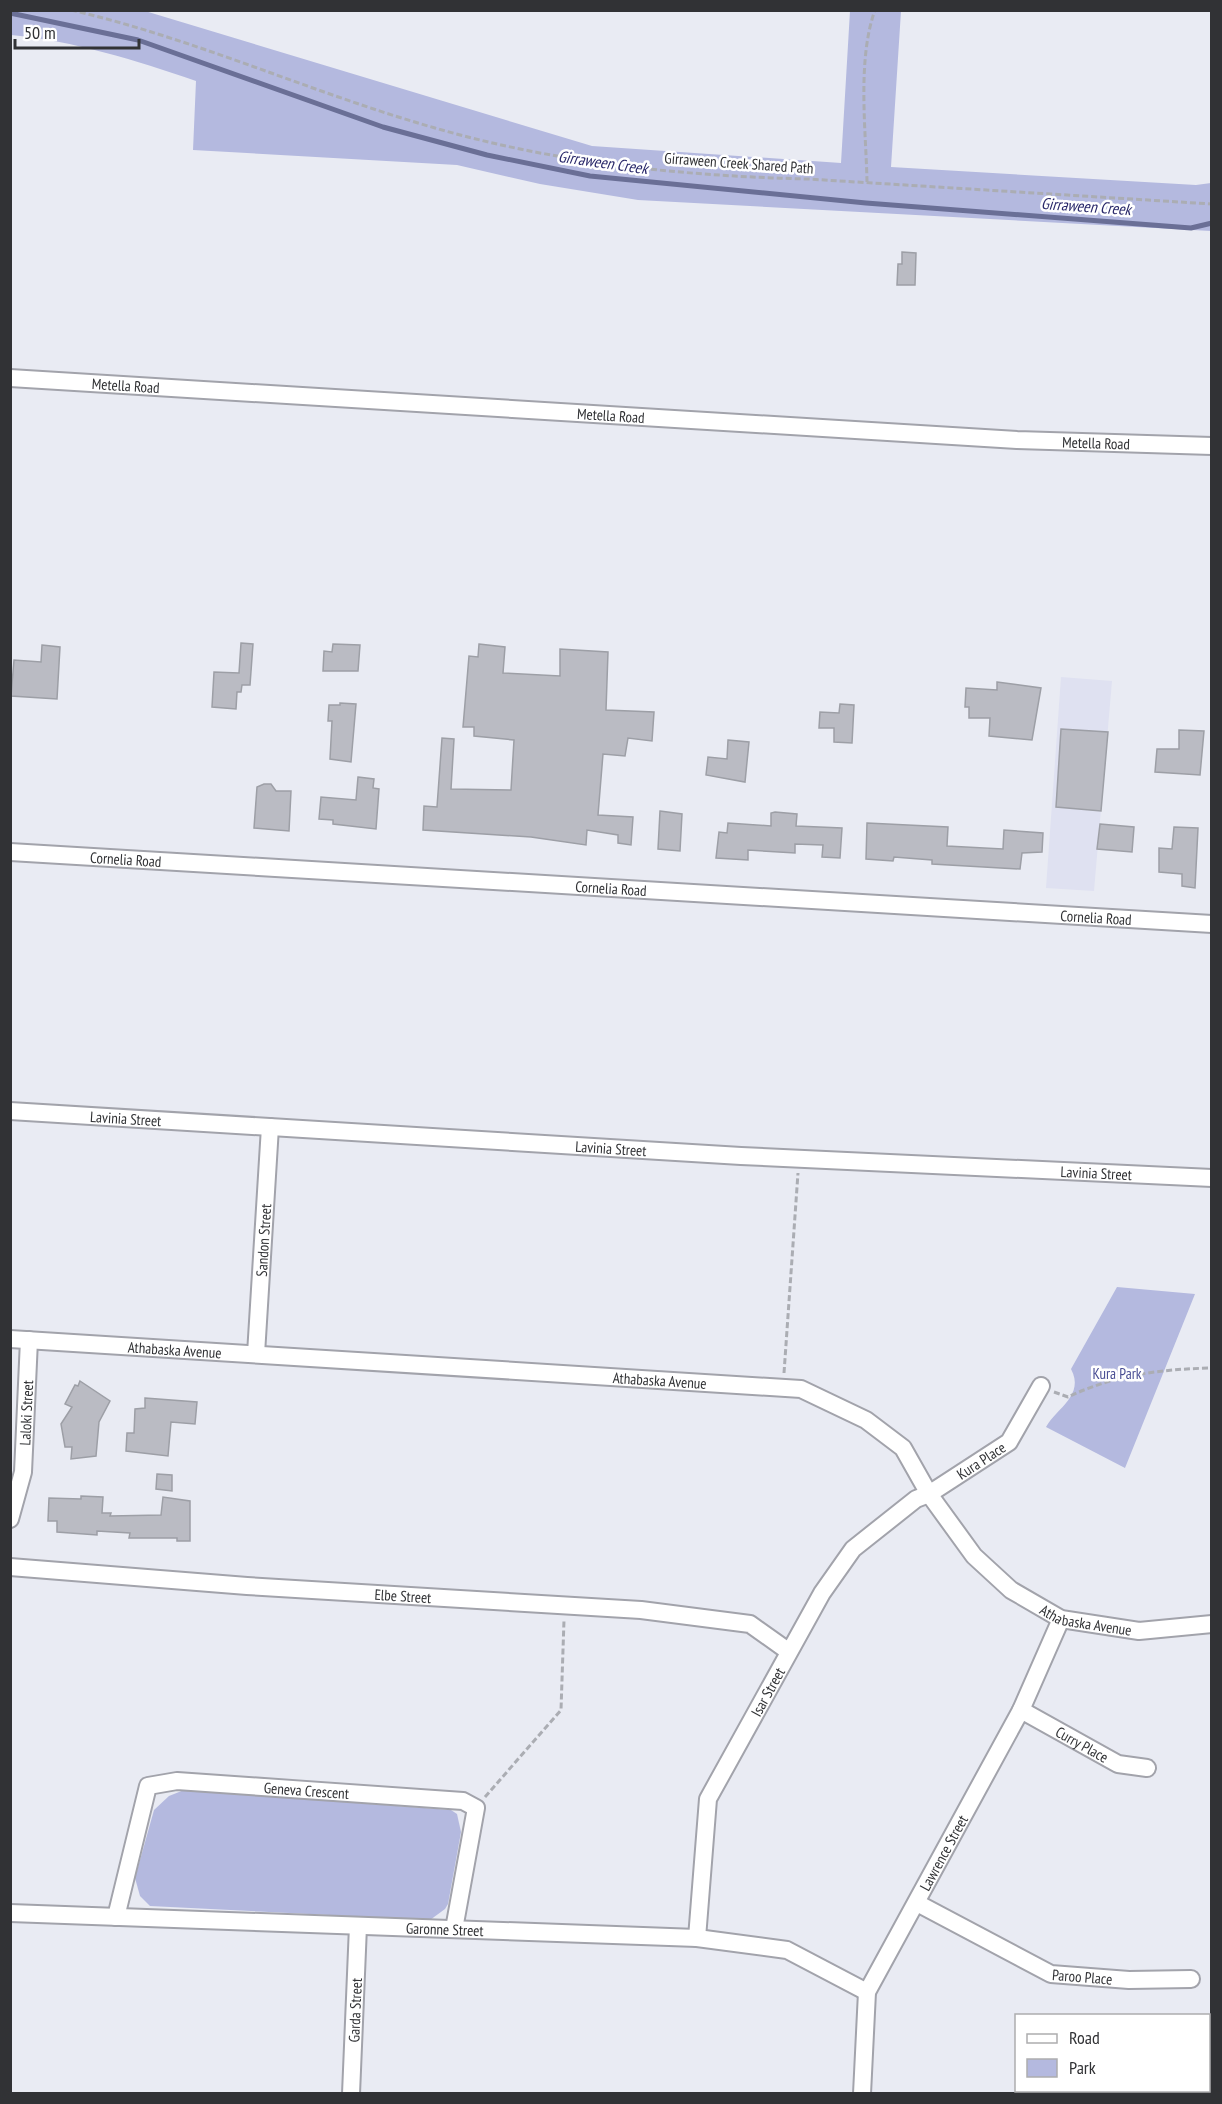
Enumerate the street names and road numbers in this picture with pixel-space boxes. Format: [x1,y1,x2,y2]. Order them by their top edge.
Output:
street label: Girraween Creek Shared Path [664,148,814,178]
street label: Metella Road [91,374,160,397]
street label: Metella Road [576,403,645,427]
street label: Metella Road [1062,432,1130,453]
street label: Cornelia Road [90,847,162,871]
street label: Cornelia Road [575,876,647,900]
street label: Cornelia Road [1060,905,1132,929]
street label: Lavinia Street [90,1106,162,1130]
street label: Lavinia Street [575,1136,647,1160]
street label: Lavinia Street [1060,1161,1132,1184]
street label: Sandon Street [251,1203,275,1277]
street label: Athabaska Avenue [127,1337,222,1362]
street label: Athabaska Avenue [612,1368,707,1393]
street label: Laloki Street [15,1380,37,1446]
street label: Kura Place [953,1437,1009,1483]
street label: Elbe Street [374,1584,432,1607]
street label: Athabaska Avenue [1037,1600,1133,1639]
street label: Isar Street [746,1664,788,1720]
street label: Curry Place [1052,1722,1112,1766]
street label: Geneva Crescent [263,1778,350,1803]
street label: Lawrence Street [915,1811,971,1894]
street label: Garonne Street [406,1918,484,1940]
street label: Paroo Place [1051,1965,1113,1988]
street label: Garda Street [344,1978,365,2043]

